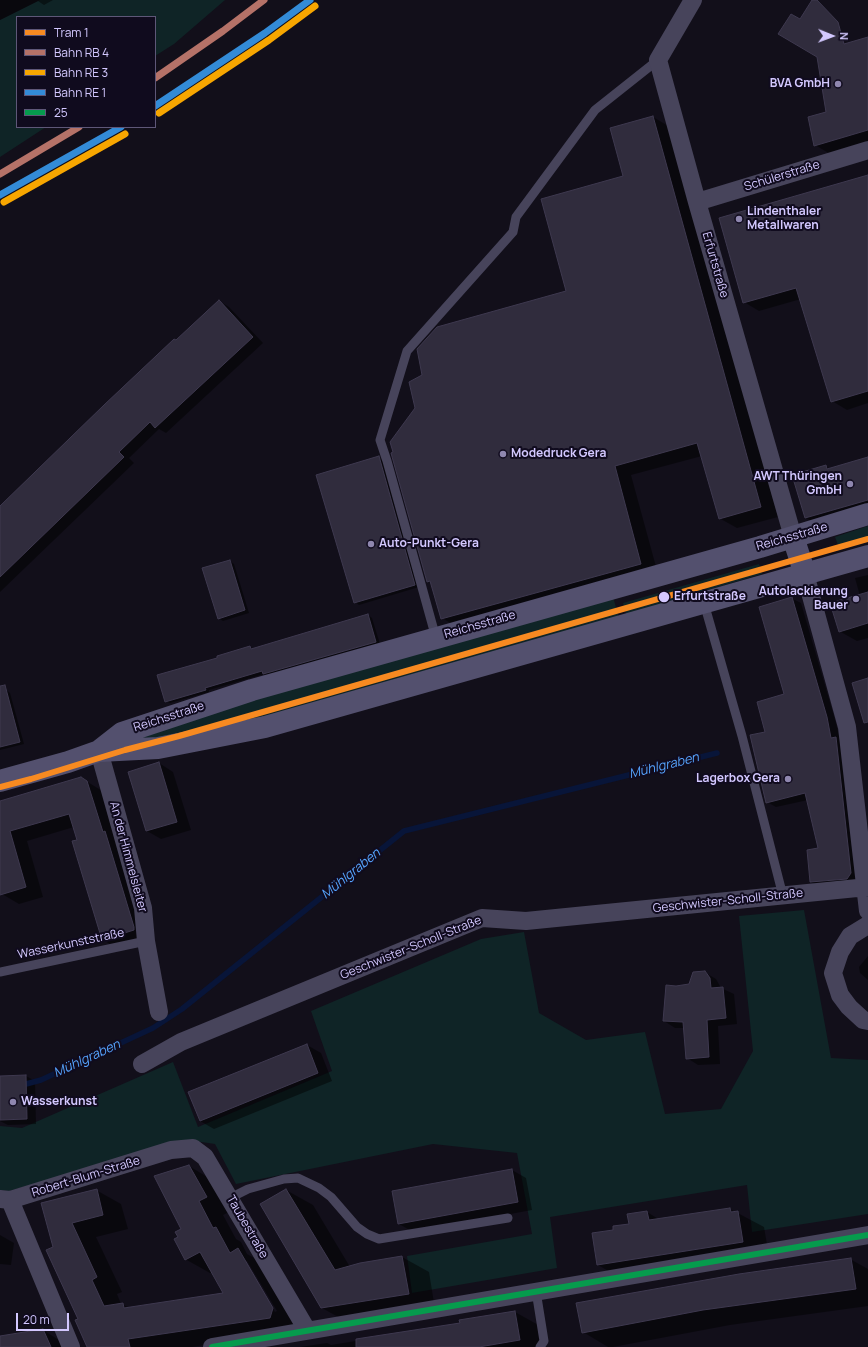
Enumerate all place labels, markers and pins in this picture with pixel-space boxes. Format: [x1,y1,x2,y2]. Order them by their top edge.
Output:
place label: BVA GmbH [770,77,830,91]
marker: BVA GmbH [833,79,843,89]
place label: Lindenthaler Metallwaren [747,205,821,233]
marker: Lindenthaler Metallwaren [734,214,744,224]
place label: Modedruck Gera [511,447,606,461]
marker: Modedruck Gera [498,449,508,459]
place label: AWT Thüringen GmbH [754,470,842,498]
marker: AWT Thüringen GmbH [845,479,855,489]
place label: Auto-Punkt-Gera [379,537,479,551]
marker: Auto-Punkt-Gera [366,539,376,549]
place label: Autolackierung Bauer [759,585,848,613]
marker: Erfurtstraße [657,590,671,604]
place label: Erfurtstraße [674,590,746,604]
marker: Autolackierung Bauer [851,594,861,604]
place label: Lagerbox Gera [696,772,780,786]
marker: Lagerbox Gera [783,774,793,784]
place label: Wasserkunst [21,1095,97,1109]
marker: Wasserkunst [8,1097,18,1107]

